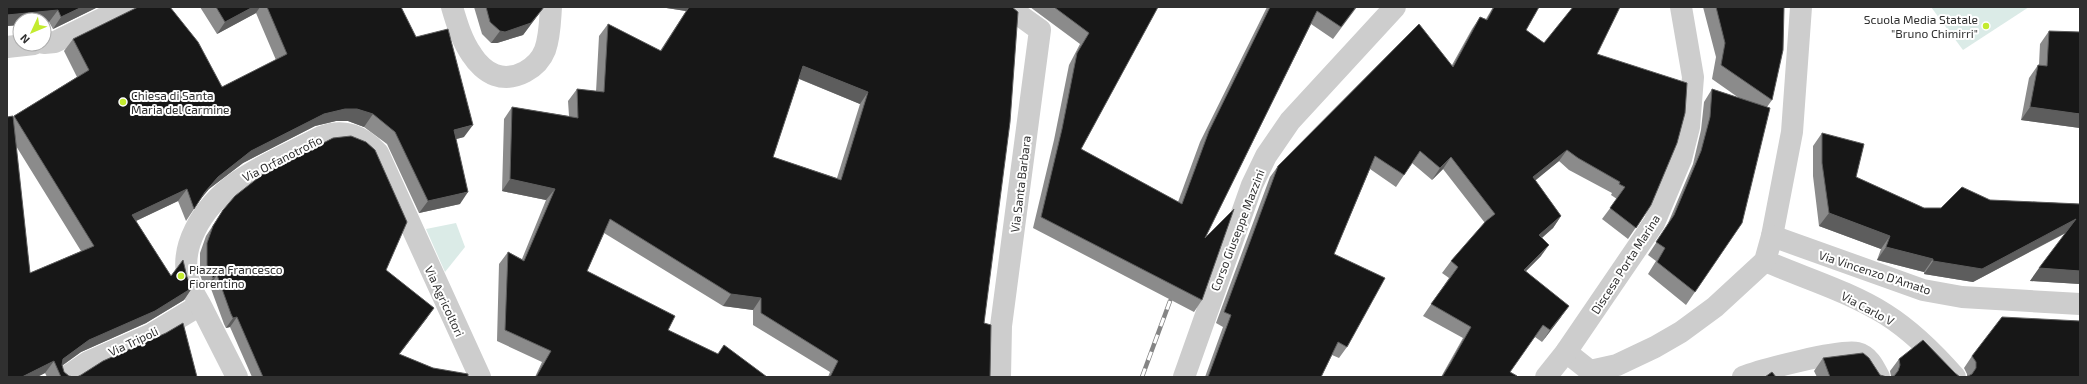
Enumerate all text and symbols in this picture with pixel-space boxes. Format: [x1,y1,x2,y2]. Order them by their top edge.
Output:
north arrow [12,12,52,52]
place label: Scuola Media Statale "Bruno Chimirri" [1864,12,1978,40]
marker: Scuola Media Statale "Bruno Chimirri" [1981,21,1991,31]
text: N [17,32,32,47]
place label: Chiesa di Santa Maria del Carmine [131,88,230,116]
marker: Chiesa di Santa Maria del Carmine [118,97,128,107]
street label: Via Orfanotrofio [240,132,324,184]
street label: Via Santa Barbara [1007,135,1033,233]
street label: Corso Giuseppe Mazzini [1207,167,1267,293]
street label: Discesa Porta Marina [1588,212,1662,316]
street label: Via Vincenzo D'Amato [1817,247,1933,297]
place label: Piazza Francesco Fiorentino [189,262,283,290]
street label: Via Agricoltori [423,263,468,339]
marker: Piazza Francesco Fiorentino [176,271,186,281]
street label: Via Carlo V [1839,288,1897,328]
street label: Via Tripoli [106,323,160,359]

